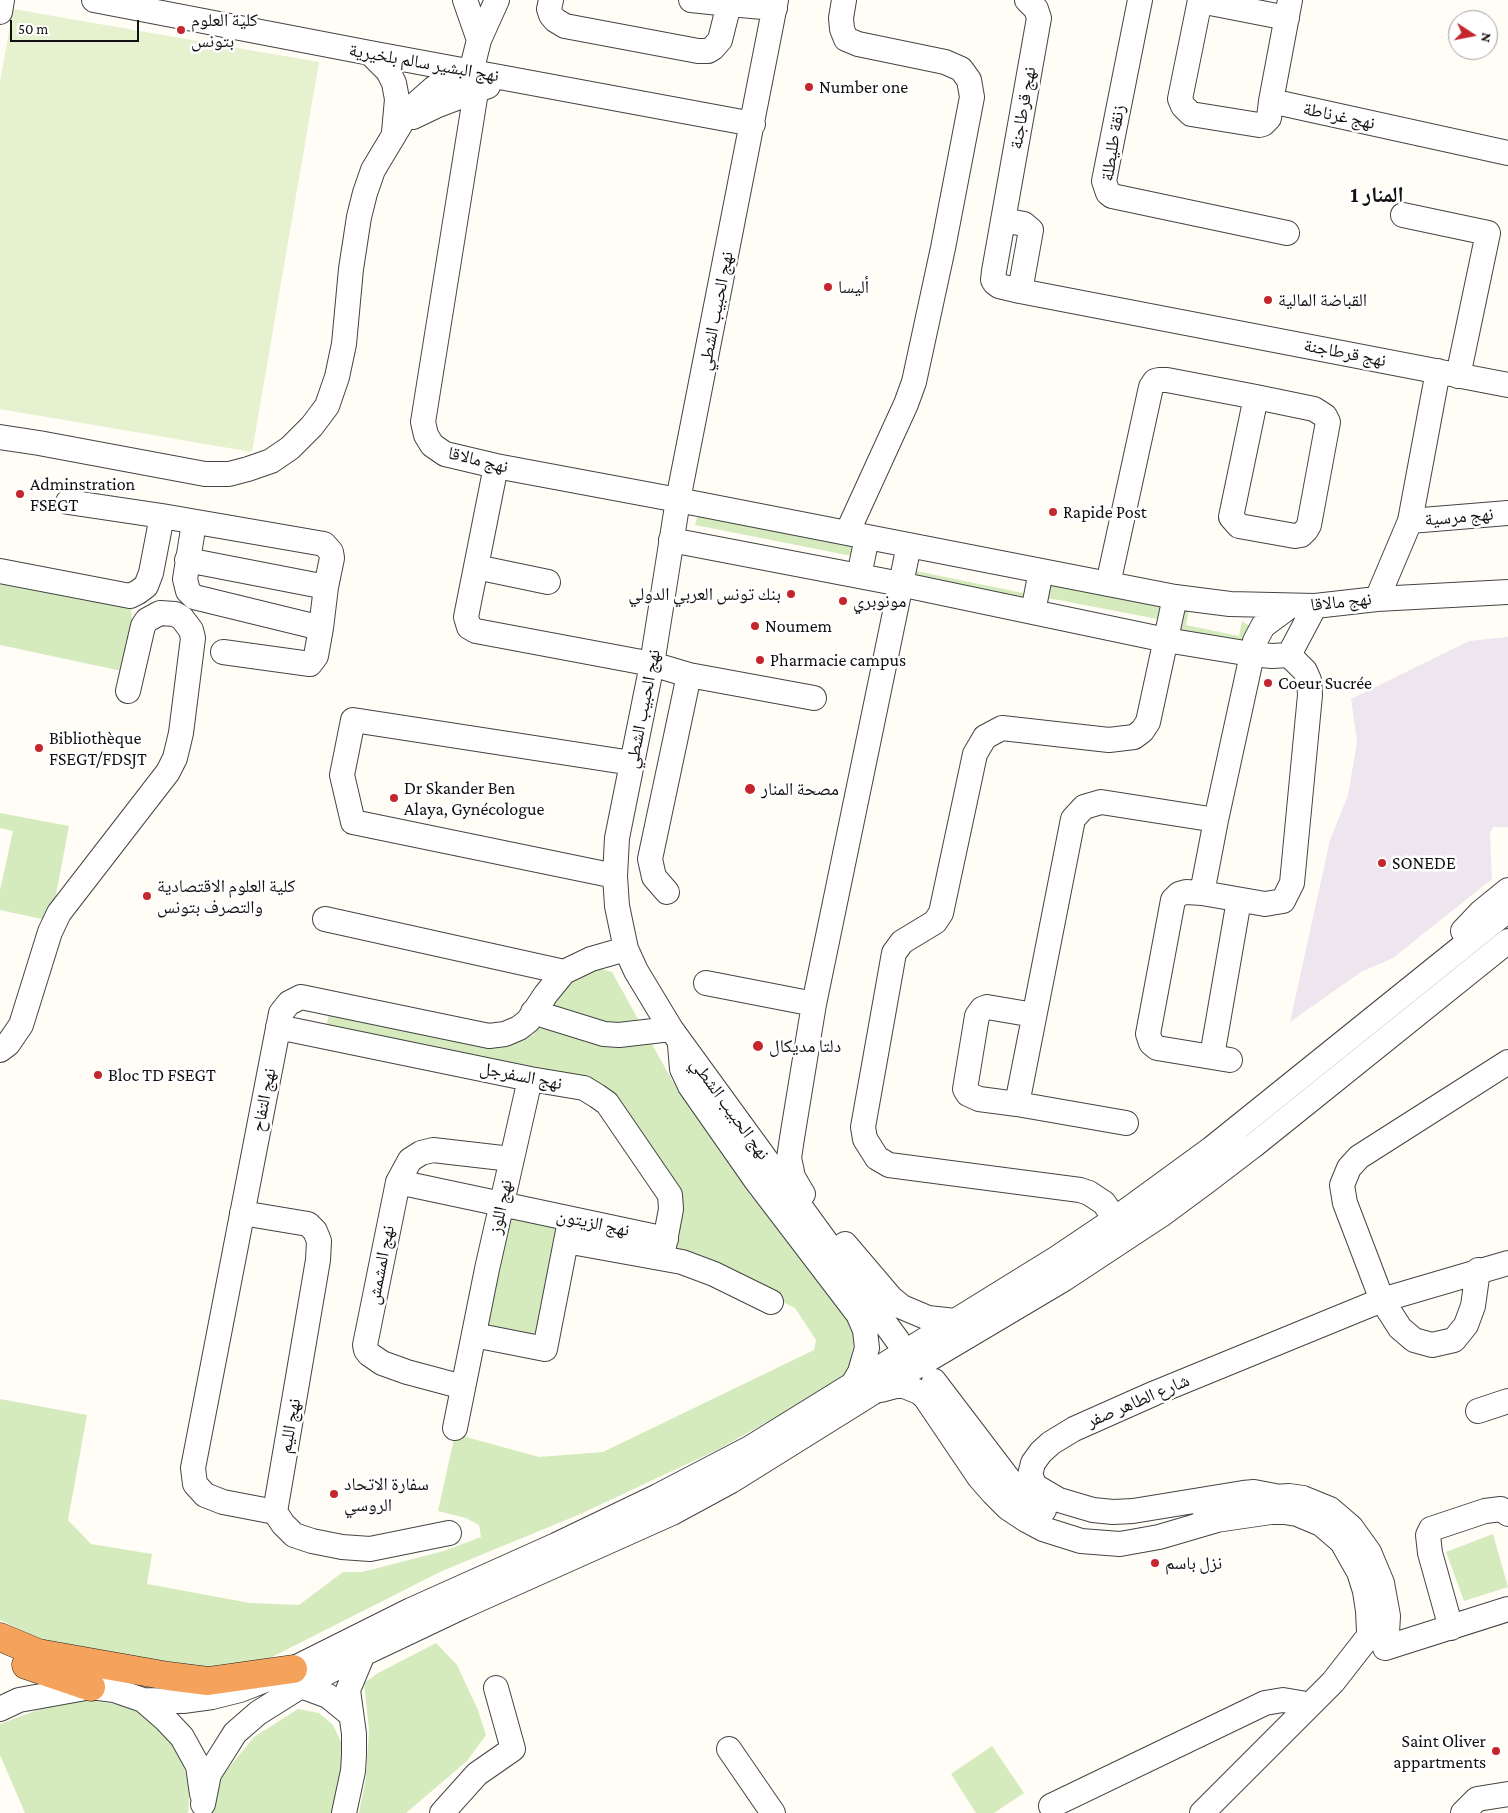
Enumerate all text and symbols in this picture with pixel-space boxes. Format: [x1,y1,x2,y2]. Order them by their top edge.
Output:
place label: كلية العلوم بتونس [191,9,258,52]
scale bar [12,10,141,42]
north arrow [1448,10,1498,60]
text: 50 m [18,21,48,37]
marker: كلية العلوم بتونس [175,24,187,36]
text: N [1478,31,1496,44]
street label: نهج البشير سالم بلخيرية [347,39,501,87]
street label: نهج قرطاجنة [1005,65,1041,151]
place label: Number one [819,76,908,98]
marker: Number one [803,81,815,93]
street label: نهج غرناطة [1301,98,1377,134]
street label: زنقة طليطلة [1096,103,1130,183]
district label: المنار 1 [1350,182,1404,208]
street label: نهج الحبيب الشطي [694,250,738,372]
place label: أليسا [838,276,869,298]
marker: أليسا [822,281,834,293]
place label: القباضة المالية [1278,289,1367,311]
marker: القباضة المالية [1262,294,1274,306]
street label: نهج قرطاجنة [1302,334,1388,372]
street label: نهج مالاقا [446,442,510,478]
place label: Adminstration FSEGT [30,473,135,516]
marker: Adminstration FSEGT [14,488,26,500]
place label: Rapide Post [1063,501,1147,523]
street label: نهج مرسية [1424,503,1494,531]
marker: Rapide Post [1047,506,1059,518]
place label: بنك تونس العربي الدولي [628,583,781,605]
marker: بنك تونس العربي الدولي [785,588,797,600]
street label: نهج مالاقا [1309,588,1373,616]
place label: مونوبري [853,590,906,612]
marker: مونوبري [837,595,849,607]
place label: Noumem [765,615,832,637]
marker: Noumem [749,620,761,632]
street label: نهج الحبيب الشطي [621,648,665,770]
place label: Pharmacie campus [770,649,906,671]
marker: Pharmacie campus [754,654,766,666]
place label: Coeur Sucrée [1278,672,1372,694]
marker: Coeur Sucrée [1262,677,1274,689]
place label: Bibliothèque FSEGT/FDSJT [49,727,147,770]
marker: Bibliothèque FSEGT/FDSJT [33,742,45,754]
place label: Dr Skander Ben Alaya, Gynécologue [404,777,544,820]
place label: مصحة المنار [761,778,839,800]
marker: مصحة المنار [743,782,757,796]
marker: Dr Skander Ben Alaya, Gynécologue [388,792,400,804]
place label: SONEDE [1392,852,1456,874]
marker: SONEDE [1376,857,1388,869]
place label: كلية العلوم الاقتصادية والتصرف بتونس [157,875,295,918]
marker: كلية العلوم الاقتصادية والتصرف بتونس [141,890,153,902]
place label: دلتا مديكال [769,1035,841,1057]
marker: دلتا مديكال [751,1039,765,1053]
street label: نهج الحبيب الشطي [686,1054,774,1164]
street label: نهج السفرجل [478,1057,564,1095]
place label: Bloc TD FSEGT [108,1064,216,1086]
street label: نهج التفاح [247,1066,281,1134]
marker: Bloc TD FSEGT [92,1069,104,1081]
street label: نهج اللوز [485,1178,517,1236]
street label: نهج الزيتون [554,1205,632,1241]
street label: نهج المشمش [363,1223,399,1307]
street label: شارع الطاهر صفر [1083,1370,1193,1432]
street label: نهج الليم [275,1397,305,1455]
place label: سفارة الاتحاد الروسي [344,1473,429,1516]
marker: سفارة الاتحاد الروسي [328,1488,340,1500]
place label: نزل باسم [1165,1552,1222,1574]
marker: نزل باسم [1149,1557,1161,1569]
place label: Saint Oliver appartments [1393,1730,1486,1772]
marker: Saint Oliver appartments [1490,1745,1502,1757]

